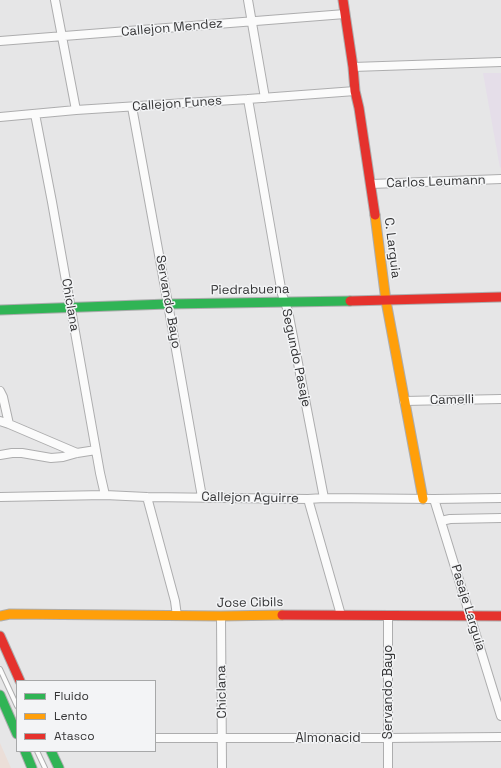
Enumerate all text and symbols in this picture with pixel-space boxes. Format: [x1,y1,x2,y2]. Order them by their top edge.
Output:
street label: Callejon Mendez [121,16,223,40]
street label: Callejon Funes [132,93,222,115]
street label: Carlos Leumann [386,172,486,192]
street label: C. Larguia [381,217,403,279]
street label: Servando Bayo [152,254,184,350]
street label: Chiclana [58,277,82,333]
street label: Piedrabuena [211,282,289,298]
street label: Segundo Pasaje [278,307,314,409]
street label: Camelli [430,392,474,408]
street label: Callejon Aguirre [201,489,299,507]
street label: Pasaje Larguia [447,563,489,653]
street label: Jose Cibils [217,595,283,611]
street label: Servando Bayo [380,645,396,739]
street label: Chiclana [214,665,230,719]
legend [16,680,156,752]
text: Fluido [54,688,89,704]
text: Lento [54,708,88,724]
text: Atasco [54,728,95,744]
street label: Almonacid [295,730,361,746]

